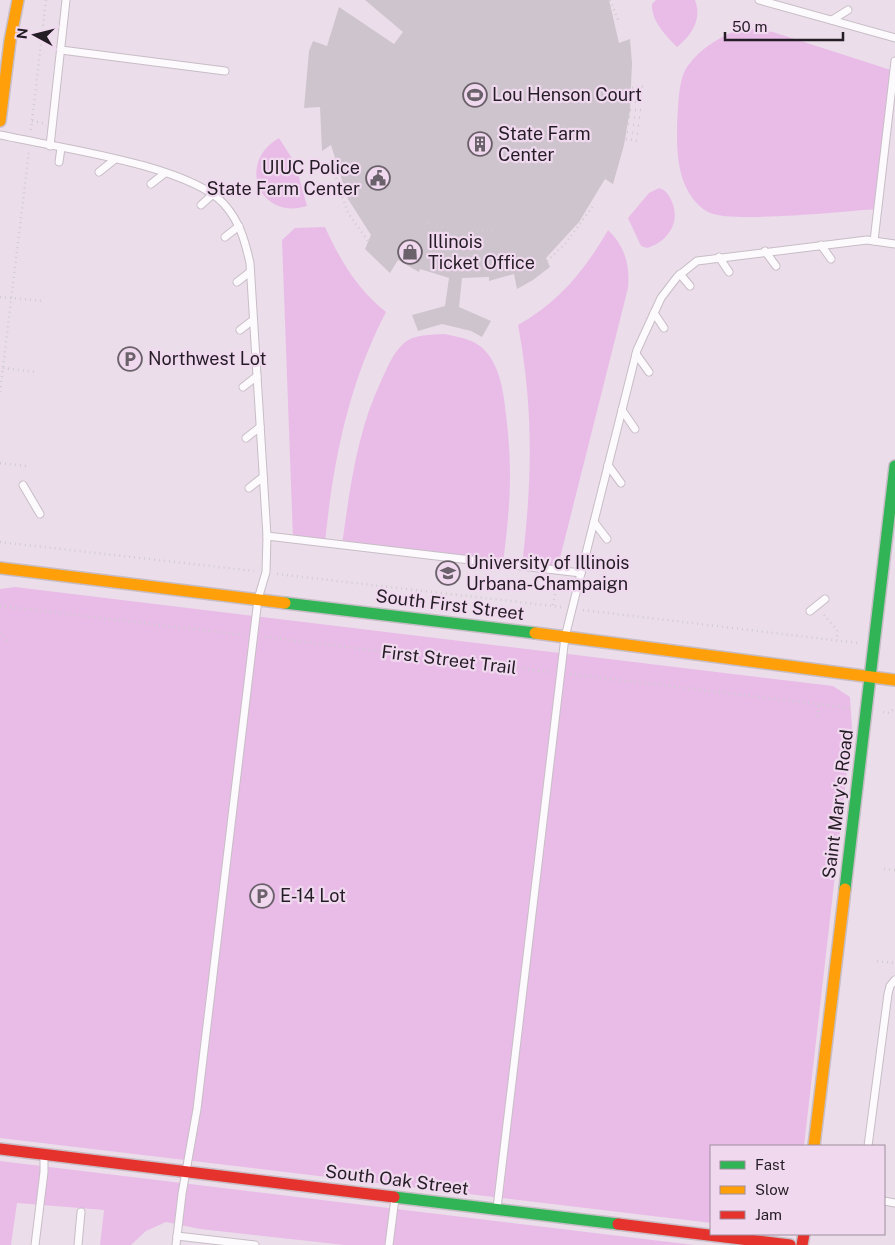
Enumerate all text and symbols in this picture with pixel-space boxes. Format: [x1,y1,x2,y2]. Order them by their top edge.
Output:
north arrow [10,10,60,60]
scale bar [725,10,842,42]
text: 50 m [732,18,767,35]
text: N [13,27,31,40]
sports icon: Lou Henson Court [462,82,488,108]
place label: Lou Henson Court [492,84,642,105]
place label: State Farm Center [498,123,591,165]
building icon: State Farm Center [467,131,493,157]
place label: UIUC Police State Farm Center [207,157,360,199]
public building icon: UIUC Police State Farm Center [365,165,391,191]
place label: Illinois Ticket Office [428,231,535,273]
shop icon: Illinois Ticket Office [397,239,423,265]
parking icon: Northwest Lot [117,346,143,372]
place label: Northwest Lot [148,348,267,369]
place label: University of Illinois Urbana-Champaign [466,552,629,594]
school or university icon: University of Illinois Urbana-Champaign [435,560,461,586]
street label: South First Street [375,585,526,624]
street label: First Street Trail [380,641,518,678]
street label: Saint Mary's Road [818,728,857,880]
parking icon: E-14 Lot [249,883,275,909]
place label: E-14 Lot [280,885,346,906]
legend [710,1145,885,1235]
text: Fast [755,1156,785,1173]
street label: South Oak Street [324,1160,470,1199]
text: Slow [755,1181,790,1198]
text: Jam [755,1206,782,1223]

